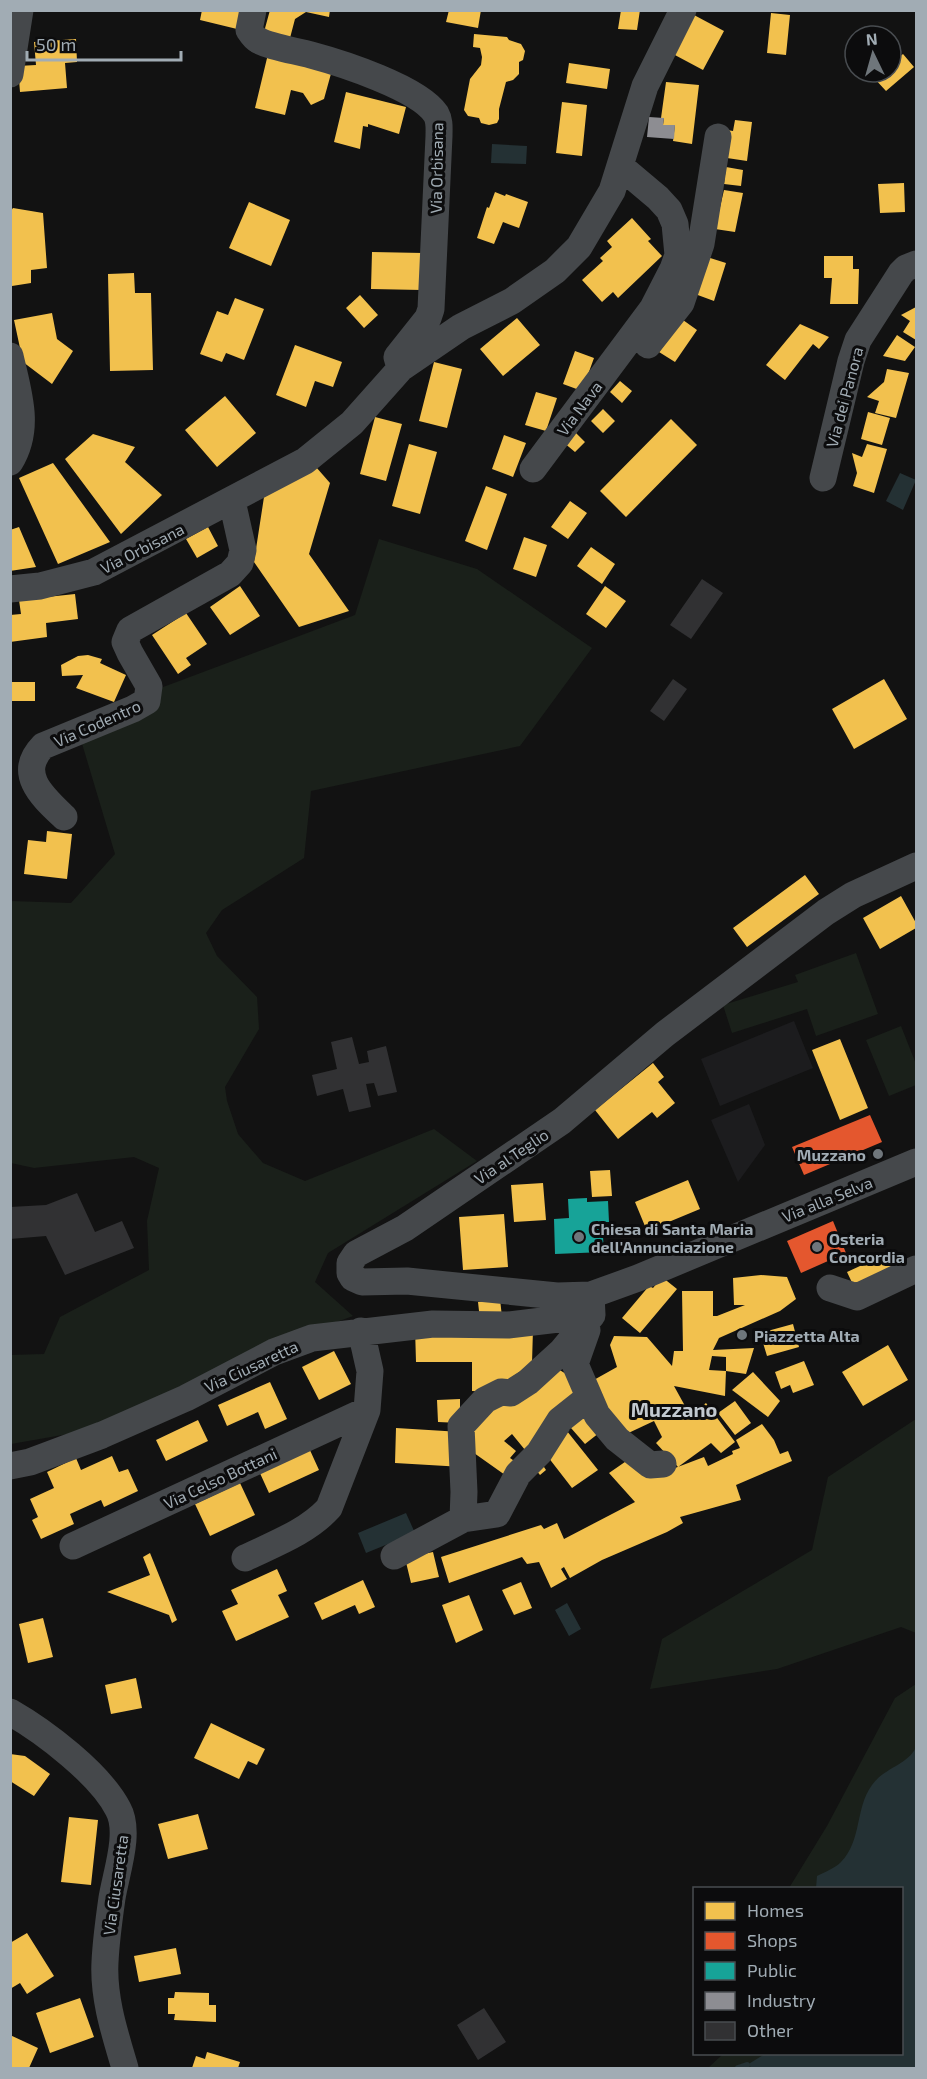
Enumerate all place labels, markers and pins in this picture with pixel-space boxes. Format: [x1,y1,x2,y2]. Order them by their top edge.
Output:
place label: Muzzano [797,1145,866,1164]
marker: Muzzano [871,1147,885,1161]
place label: Chiesa di Santa Maria dell'Annunciazione [591,1219,753,1256]
place label: Osteria Concordia [829,1229,905,1266]
marker: Chiesa di Santa Maria dell'Annunciazione [572,1230,586,1244]
marker: Osteria Concordia [810,1240,824,1254]
place label: Piazzetta Alta [754,1326,860,1345]
marker: Piazzetta Alta [735,1328,749,1342]

